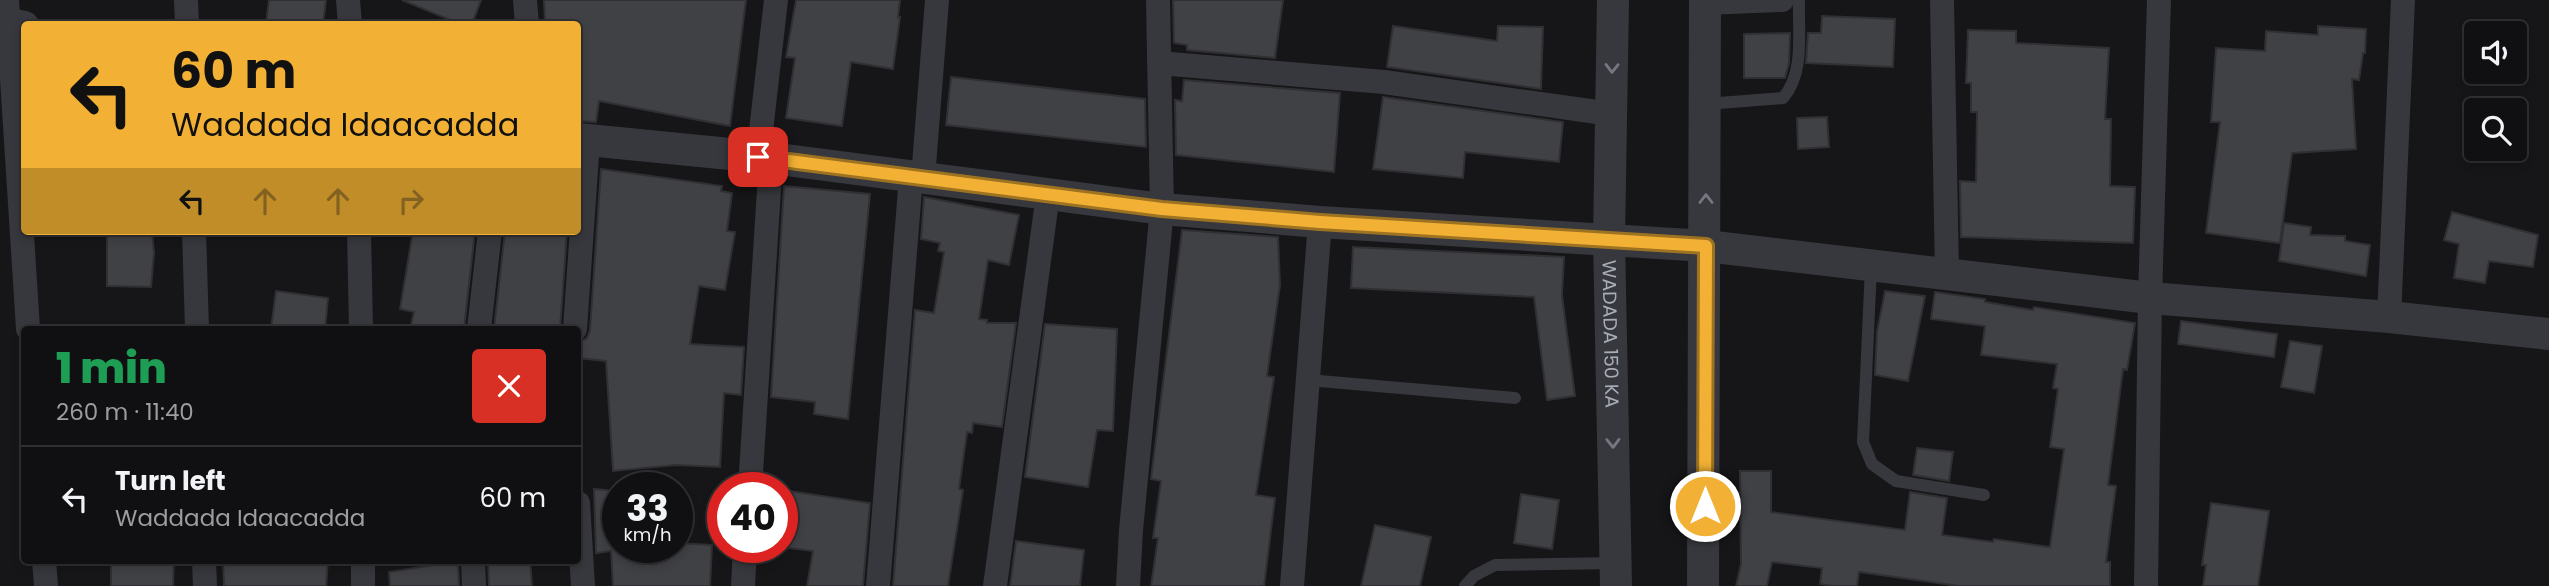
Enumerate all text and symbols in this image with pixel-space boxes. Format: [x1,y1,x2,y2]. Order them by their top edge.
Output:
map controls [2464,21,2527,161]
button: sound [2464,21,2527,84]
text: 60 m [171,37,296,105]
icon: left [56,49,147,140]
one-way arrow [1604,63,1620,74]
button: search [2464,98,2527,161]
text: Waddada Idaacadda [171,102,519,147]
pin [728,127,788,187]
icon: arrive [739,138,777,176]
icon: left [173,182,211,220]
icon: ahead [246,182,284,220]
icon: ahead [319,182,357,220]
icon: right [392,182,430,220]
one-way arrow [1698,194,1714,204]
street label: WADADA 150 KA [1596,260,1626,408]
text: 1 min [56,339,167,398]
button: close [472,349,546,423]
text: 260 m · 11:40 [56,396,194,428]
one-way arrow [1605,438,1621,448]
text: Turn left [115,463,226,499]
position arrow [1668,469,1742,543]
speed limit sign: 40 [707,472,798,563]
icon: left [56,480,94,518]
text: 60 m [479,480,546,516]
text: 33 [626,484,669,533]
text: Waddada Idaacadda [115,502,365,534]
text: km/h [624,522,671,547]

